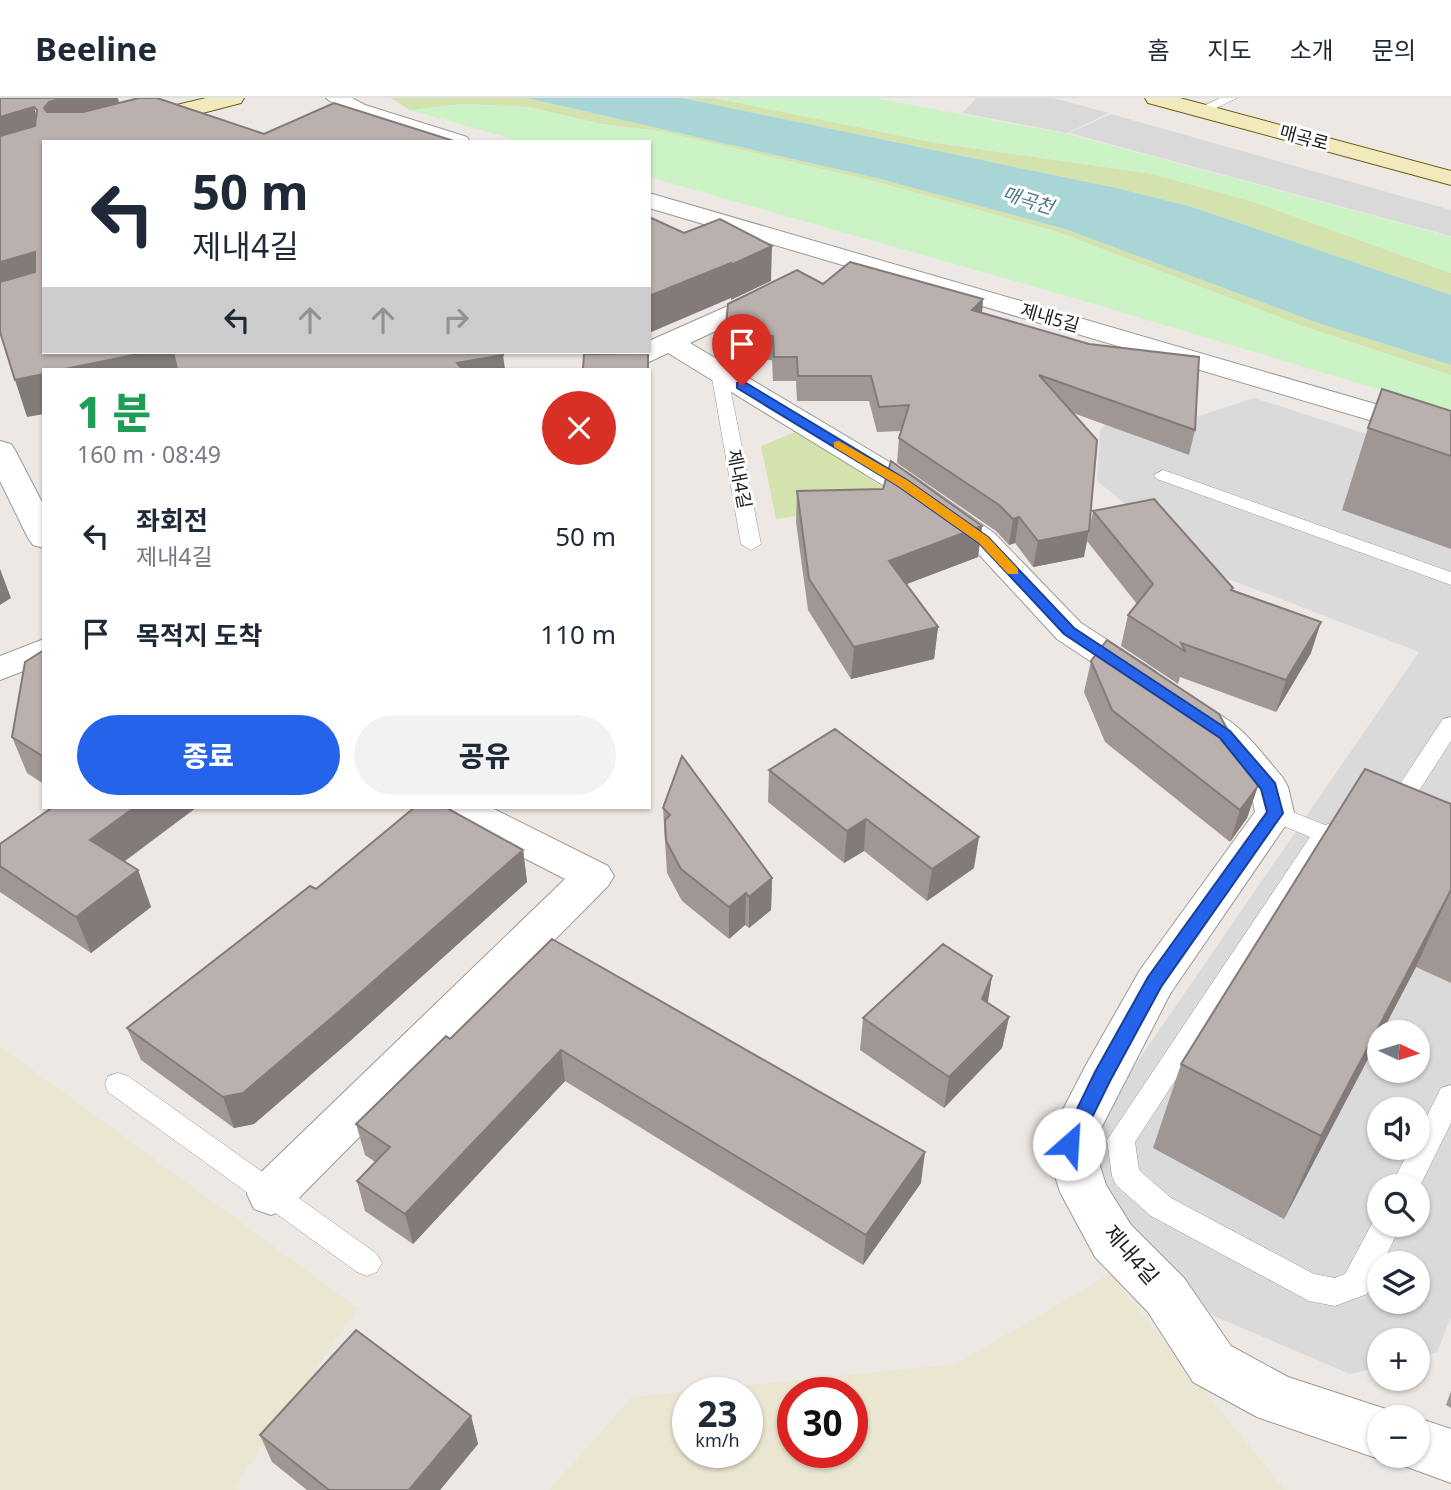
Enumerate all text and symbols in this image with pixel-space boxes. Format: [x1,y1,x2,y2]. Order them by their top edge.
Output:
text: Beeline [35,26,157,71]
text: 홈 [1147,33,1169,66]
text: 지도 [1207,33,1252,66]
text: 소개 [1290,33,1334,66]
text: 문의 [1372,33,1416,66]
street label: 매곡로 [1277,119,1331,155]
text: 50 m [192,158,309,224]
icon: left [77,168,168,259]
water label: 매곡천 [999,180,1058,221]
text: 제내4길 [192,224,299,267]
street label: 제내5길 [1018,297,1082,337]
icon: left [218,301,256,339]
icon: ahead [291,301,329,339]
icon: ahead [364,301,402,339]
icon: right [437,301,475,339]
pin [712,314,772,386]
icon: arrive [723,325,761,363]
text: 1 분 [77,383,151,440]
button: close [542,391,616,465]
text: 160 m · 08:49 [77,438,221,470]
street label: 제내4길 [722,447,757,511]
text: 좌회전 [136,502,208,538]
icon: left [77,517,115,555]
text: 50 m [555,518,616,554]
text: 제내4길 [136,540,213,572]
icon: arrive [77,615,115,653]
text: 110 m [540,616,616,652]
text: 목적지 도착 [136,617,262,653]
button: 종료 [77,715,340,795]
button: 공유 [354,715,616,795]
north arrow [1367,1020,1430,1083]
map controls [1367,1020,1430,1468]
button: sound [1367,1097,1430,1160]
position arrow [1032,1107,1106,1181]
button: search [1367,1174,1430,1237]
street label: 제내4길 [1098,1219,1165,1290]
button: layers [1367,1251,1430,1314]
button: + [1367,1328,1430,1391]
speed limit sign: 30 [777,1377,868,1468]
text: 23 [697,1390,738,1437]
button: − [1367,1405,1430,1468]
text: km/h [695,1428,740,1452]

